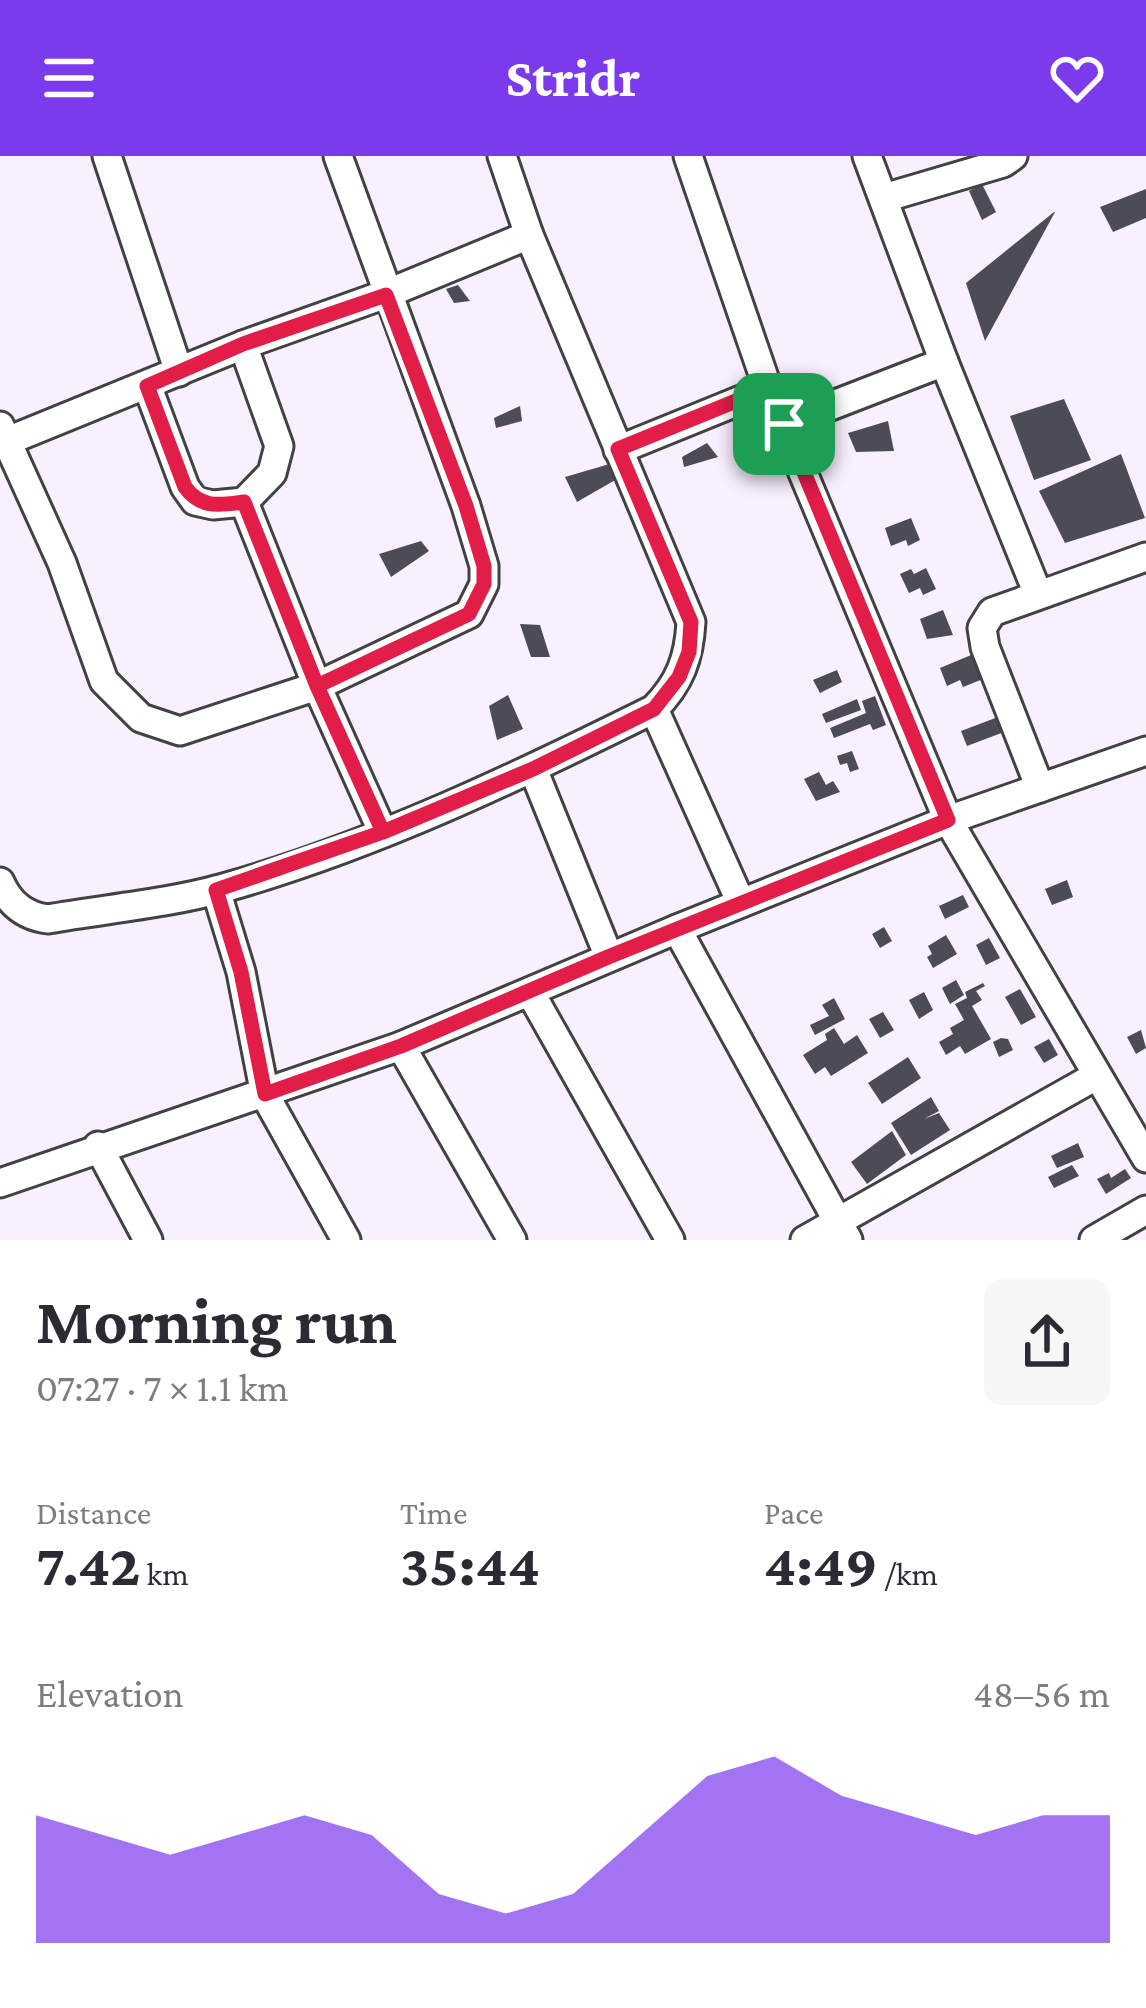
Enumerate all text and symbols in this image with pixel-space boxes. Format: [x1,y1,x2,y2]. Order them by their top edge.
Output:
icon: menu [36,45,102,111]
icon: heart [1044,45,1110,111]
text: Stridr [506,48,640,108]
pin [733,373,835,475]
icon: arrive [751,391,817,457]
button: share [984,1279,1110,1405]
text: Morning run [36,1284,397,1357]
text: 07:27 · 7 × 1.1 km [36,1366,289,1409]
text: Distance [36,1494,151,1531]
text: Time [400,1494,468,1531]
text: Pace [764,1494,823,1531]
text: 7.42 [36,1531,140,1598]
text: 35:44 [400,1531,540,1598]
text: 4:49 [764,1531,878,1598]
text: km [140,1555,189,1592]
text: /km [878,1555,938,1592]
text: Elevation [36,1672,184,1715]
text: 48–56 m [973,1672,1110,1715]

